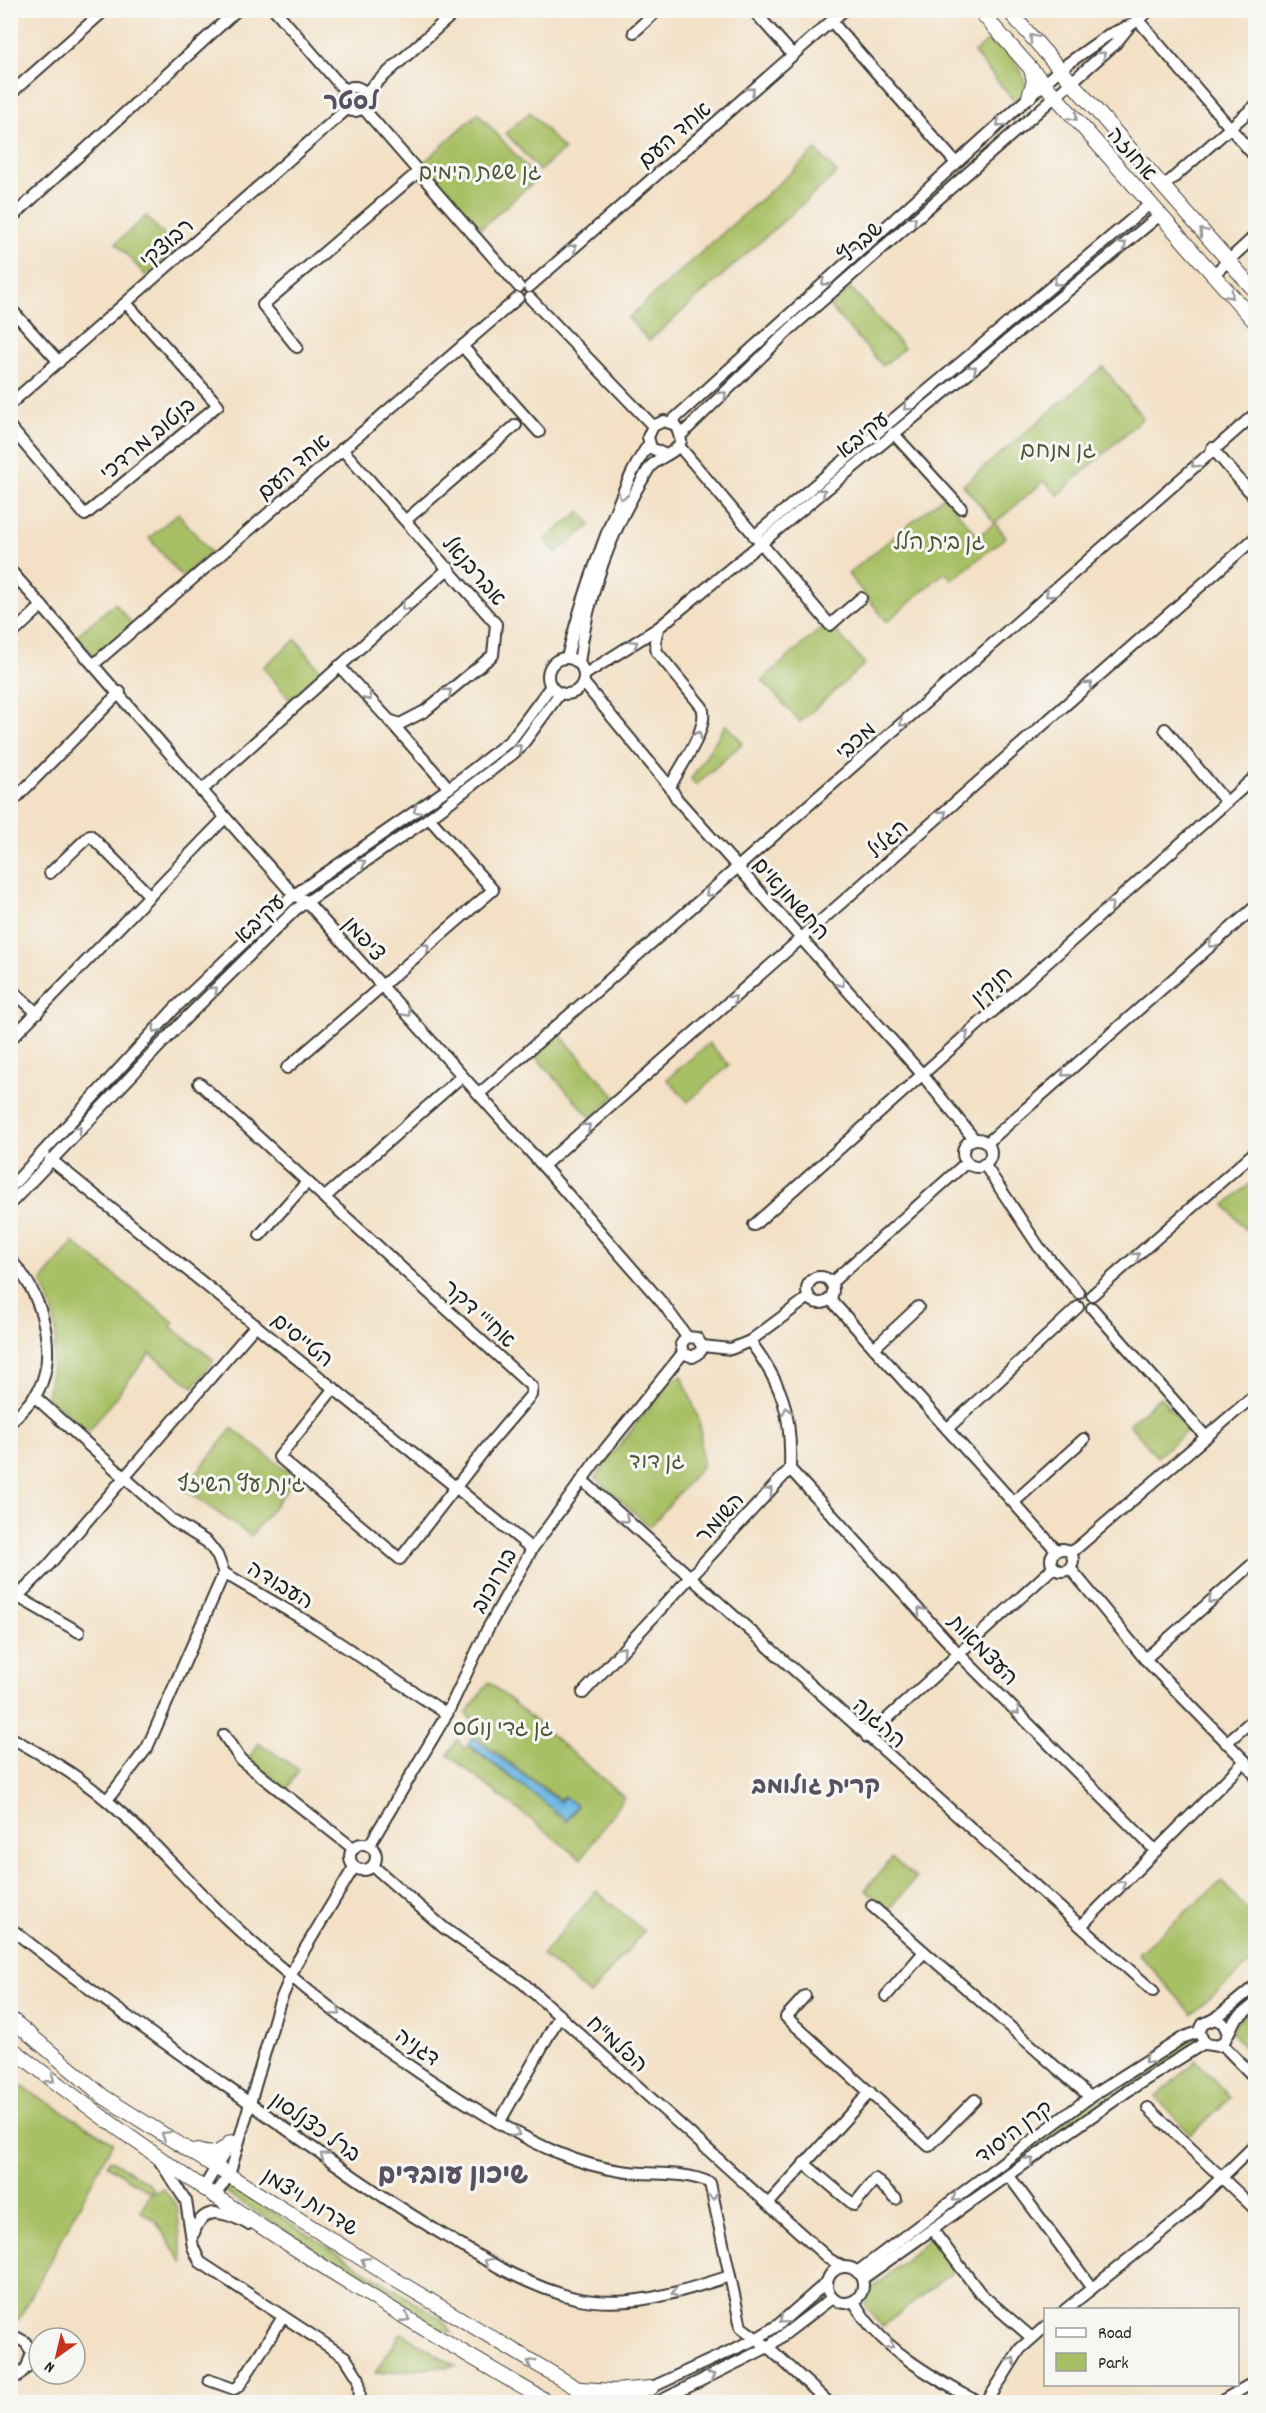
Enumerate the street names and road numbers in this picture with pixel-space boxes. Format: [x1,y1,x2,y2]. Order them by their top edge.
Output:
street label: אחד העם [633,96,720,177]
street label: אחוזה [1098,121,1163,189]
street label: רבוצקי [134,212,202,277]
street label: שברץ [833,215,892,272]
street label: בנטוב מרדכי [95,391,204,490]
street label: עקיבא [831,406,898,468]
street label: אחד העם [252,428,339,509]
street label: אברבנאל [433,530,512,614]
street label: מכבי [830,716,884,769]
street label: הגליל [862,814,917,868]
street label: החשמונאים [744,852,835,949]
street label: עקיבא [229,888,294,953]
street label: ציפמן [334,911,391,970]
street label: חנקין [965,960,1021,1015]
street label: אח''י דקר [434,1274,521,1357]
street label: הטייסים [263,1307,339,1376]
street label: השומר [690,1487,753,1552]
street label: בורוכוב [465,1543,527,1620]
street label: העבודה [240,1555,319,1619]
street label: העצמאות [938,1607,1024,1694]
street label: ההגנה [844,1692,911,1757]
street label: הפלמ"ח [578,2010,653,2082]
street label: דגניה [387,2022,445,2075]
street label: ברל כצנלסון [262,2086,366,2171]
street label: קרן היסוד [970,2094,1061,2173]
street label: שדרות ויצמן [255,2162,363,2246]

